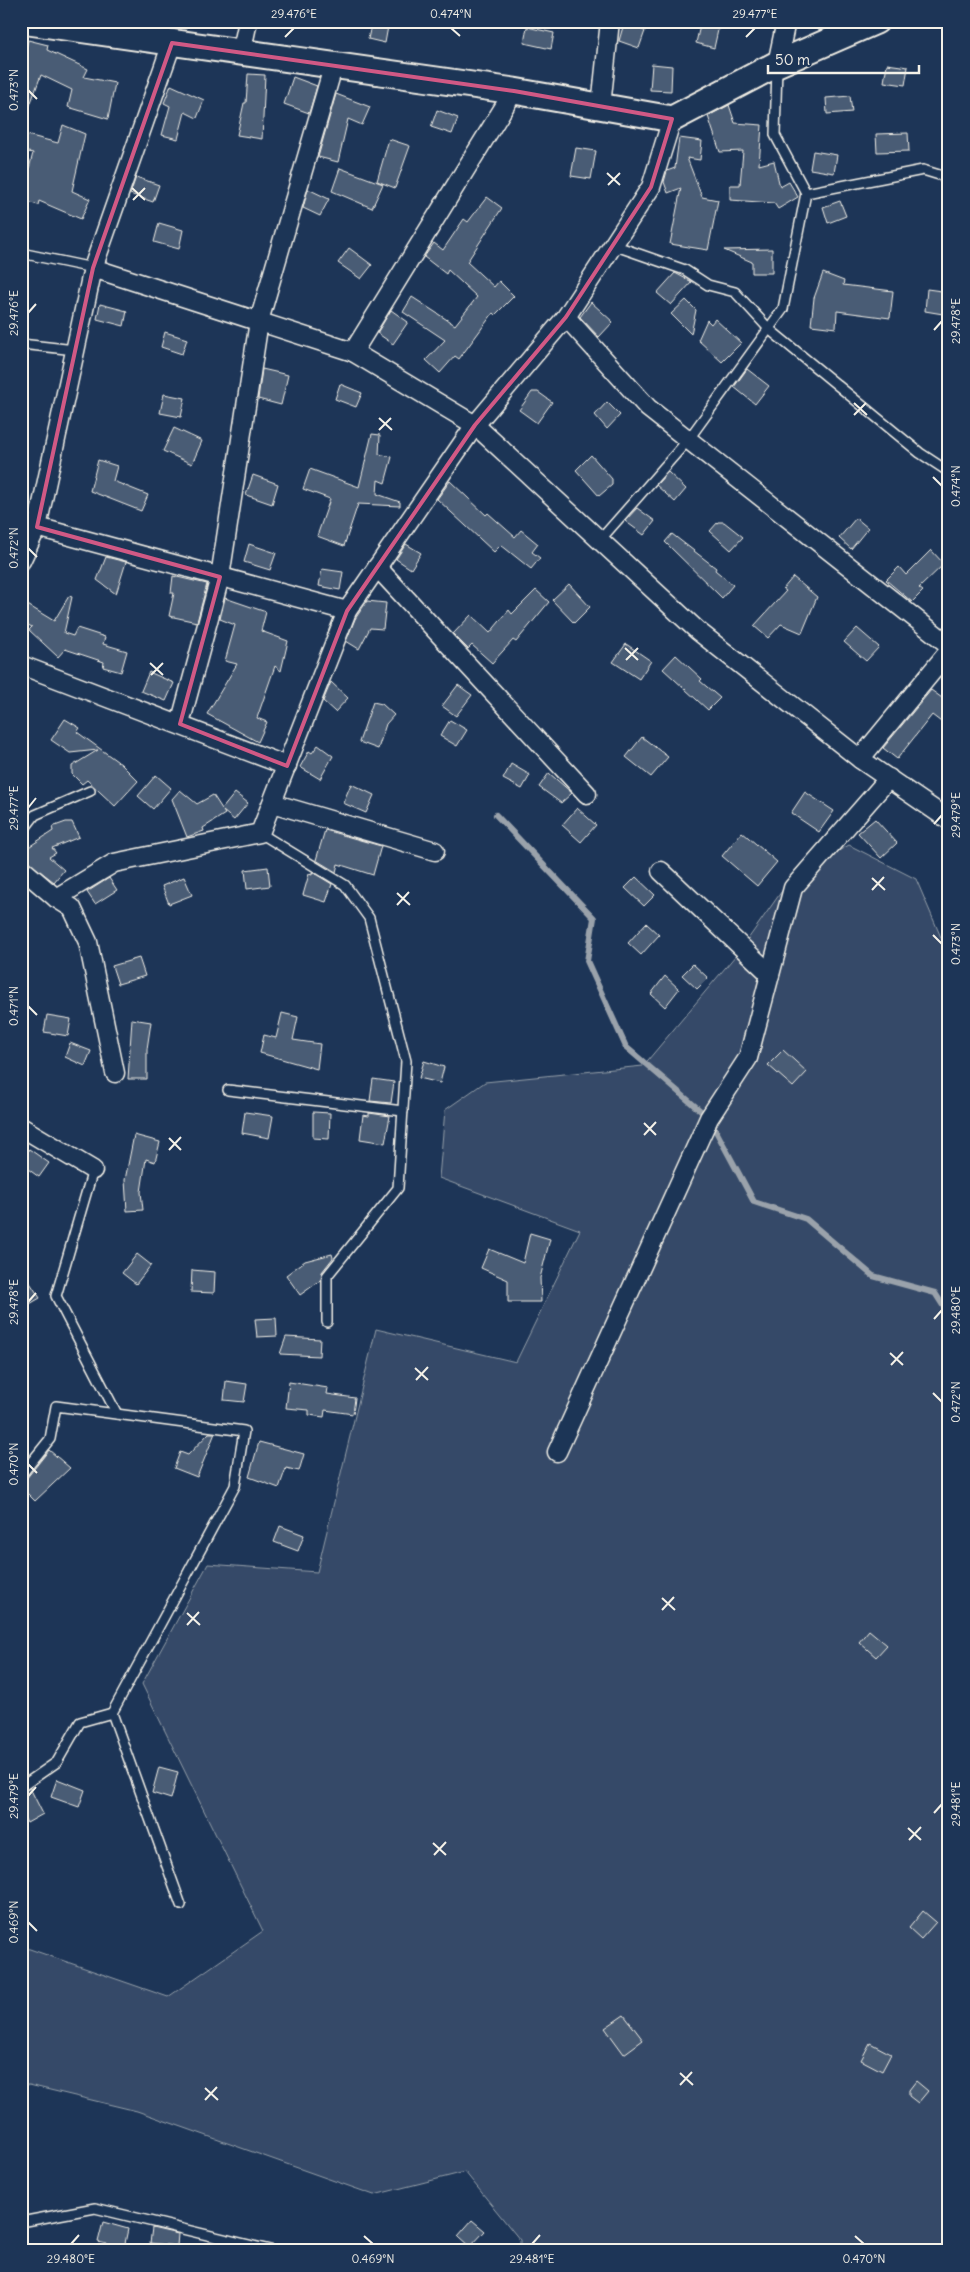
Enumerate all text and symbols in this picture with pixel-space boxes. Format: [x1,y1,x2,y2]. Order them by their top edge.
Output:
text: 29.476°E [271,6,317,21]
text: 0.474°N [430,6,472,21]
text: 29.477°E [732,6,778,21]
scale bar [768,42,919,74]
text: 50 m [775,50,810,69]
text: 0.473°N [6,69,21,111]
text: 29.476°E [6,290,21,336]
text: 29.478°E [948,298,963,344]
text: 0.474°N [948,465,963,507]
text: 0.472°N [6,527,21,569]
text: 29.477°E [6,785,21,831]
text: 29.479°E [948,792,963,838]
text: 0.473°N [948,923,963,965]
text: 0.471°N [6,986,21,1026]
text: 29.478°E [6,1279,21,1325]
text: 29.480°E [948,1286,963,1334]
text: 0.472°N [948,1381,963,1423]
text: 0.470°N [6,1442,21,1486]
text: 29.479°E [6,1773,21,1819]
text: 29.481°E [948,1781,963,1827]
text: 0.469°N [6,1900,21,1944]
text: 29.480°E [47,2251,95,2266]
text: 0.469°N [351,2251,395,2266]
text: 29.481°E [509,2251,555,2266]
text: 0.470°N [842,2251,886,2266]

